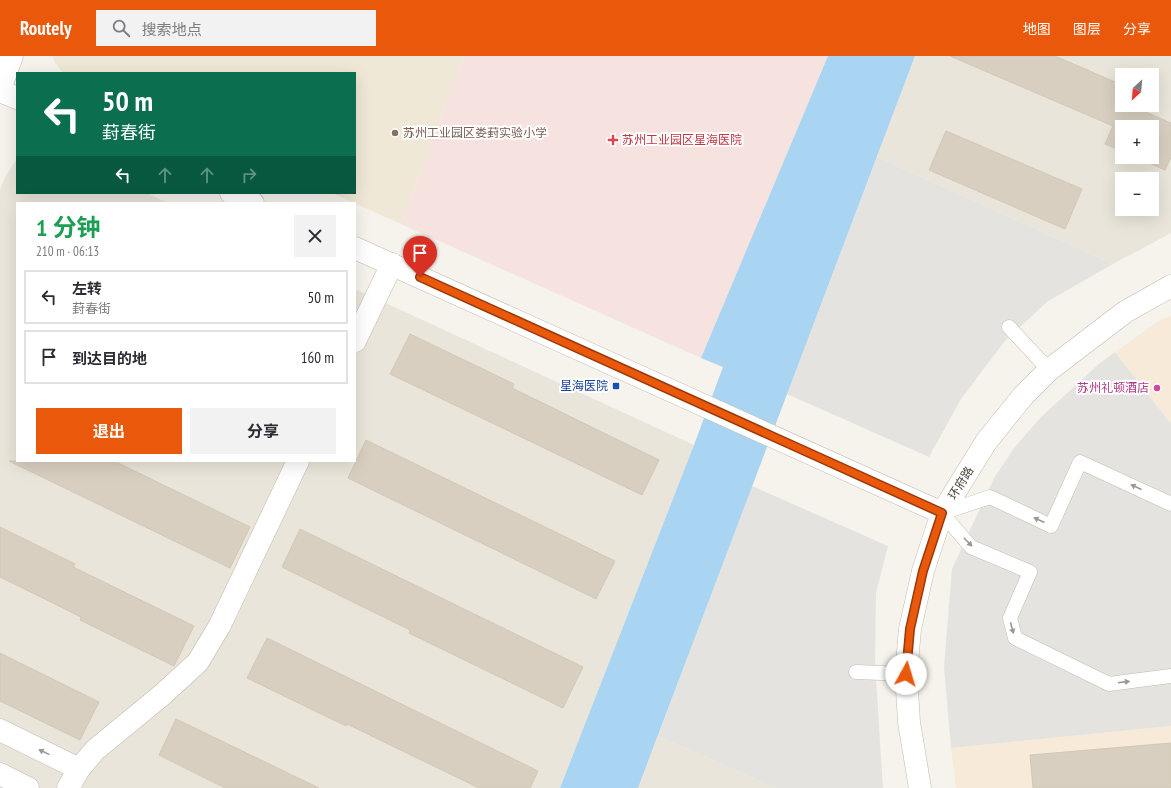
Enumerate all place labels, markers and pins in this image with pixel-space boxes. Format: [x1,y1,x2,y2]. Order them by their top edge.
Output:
place label: 苏州工业园区娄葑实验小学 [403,125,547,140]
marker: 苏州工业园区娄葑实验小学 [390,128,400,138]
place label: 苏州工业园区星海医院 [622,132,742,147]
marker: 苏州工业园区星海医院 [607,134,619,146]
pin [403,236,437,277]
place label: 星海医院 [560,378,608,393]
place label: 苏州礼顿酒店 [1077,380,1149,395]
marker: 星海医院 [611,381,621,391]
marker: 苏州礼顿酒店 [1152,383,1162,393]

